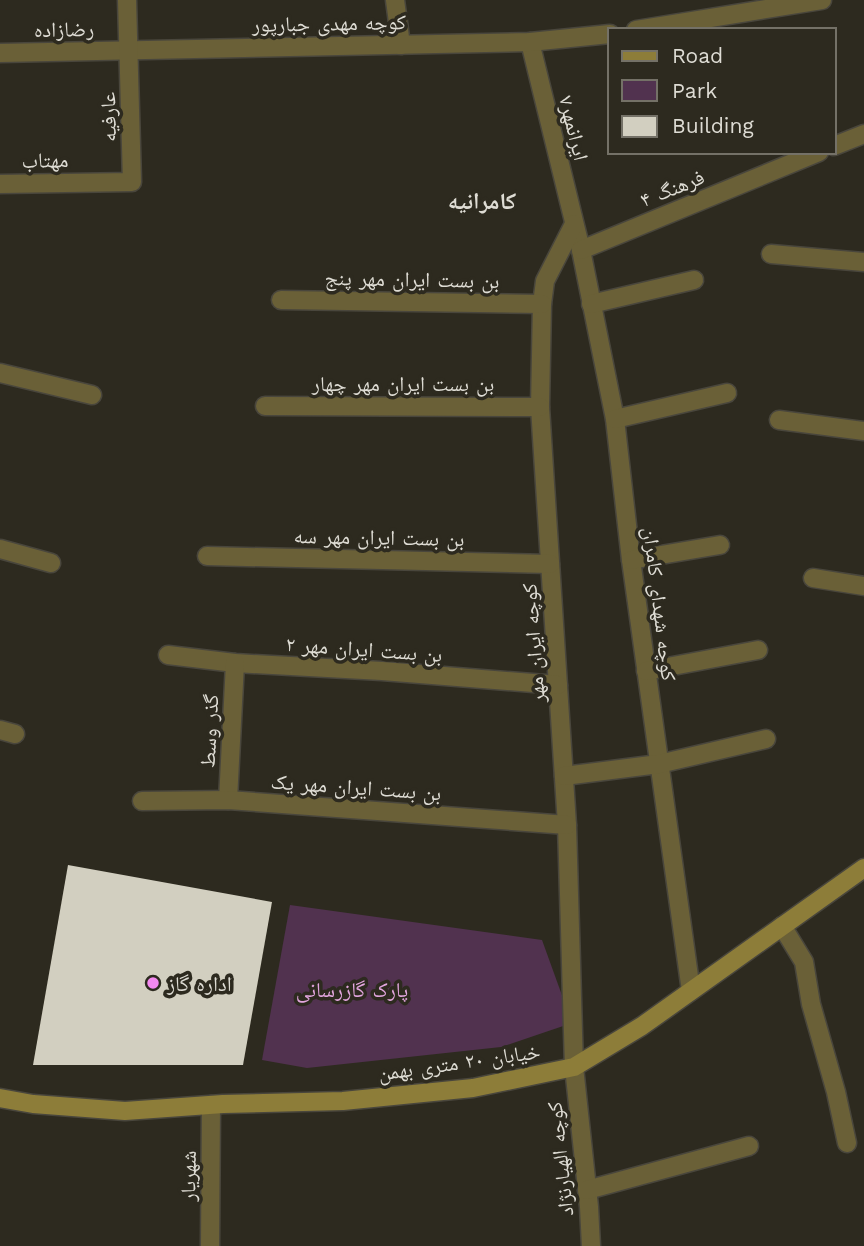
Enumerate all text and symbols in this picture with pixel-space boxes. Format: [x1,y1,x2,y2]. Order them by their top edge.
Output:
street label: کوچه مهدی جبارپور [251,9,407,37]
street label: رضازاده [34,16,94,42]
legend [608,28,836,154]
text: Road [672,43,723,68]
text: Park [672,78,717,103]
street label: عارفیه [95,91,121,142]
street label: ایرانمهر۷ [554,93,594,163]
text: Building [672,113,754,138]
street label: مهتاب [21,147,69,173]
street label: فرهنگ ۴ [636,164,708,212]
district label: کامرانیه [448,188,516,215]
street label: بن بست ایران مهر پنج [324,265,500,294]
street label: بن بست ایران مهر چهار [311,371,494,397]
street label: بن بست ایران مهر سه [293,523,465,552]
street label: کوچه شهدای کامران [638,526,682,683]
street label: کوچه ایران مهر [516,582,550,705]
street label: ۲ بن بست ایران مهر [285,631,443,668]
street label: گذر وسط [195,693,223,769]
street label: بن بست ایران مهر یک [270,769,442,806]
place label: اداره گاز [166,971,232,996]
marker: اداره گاز [145,975,161,991]
park label: پارک گازرسانی [296,977,408,1003]
street label: خیابان ۲۰ متری بهمن [376,1038,542,1087]
street label: کوچه الهیارنژاد [542,1100,578,1217]
street label: شهریار [175,1150,201,1203]

